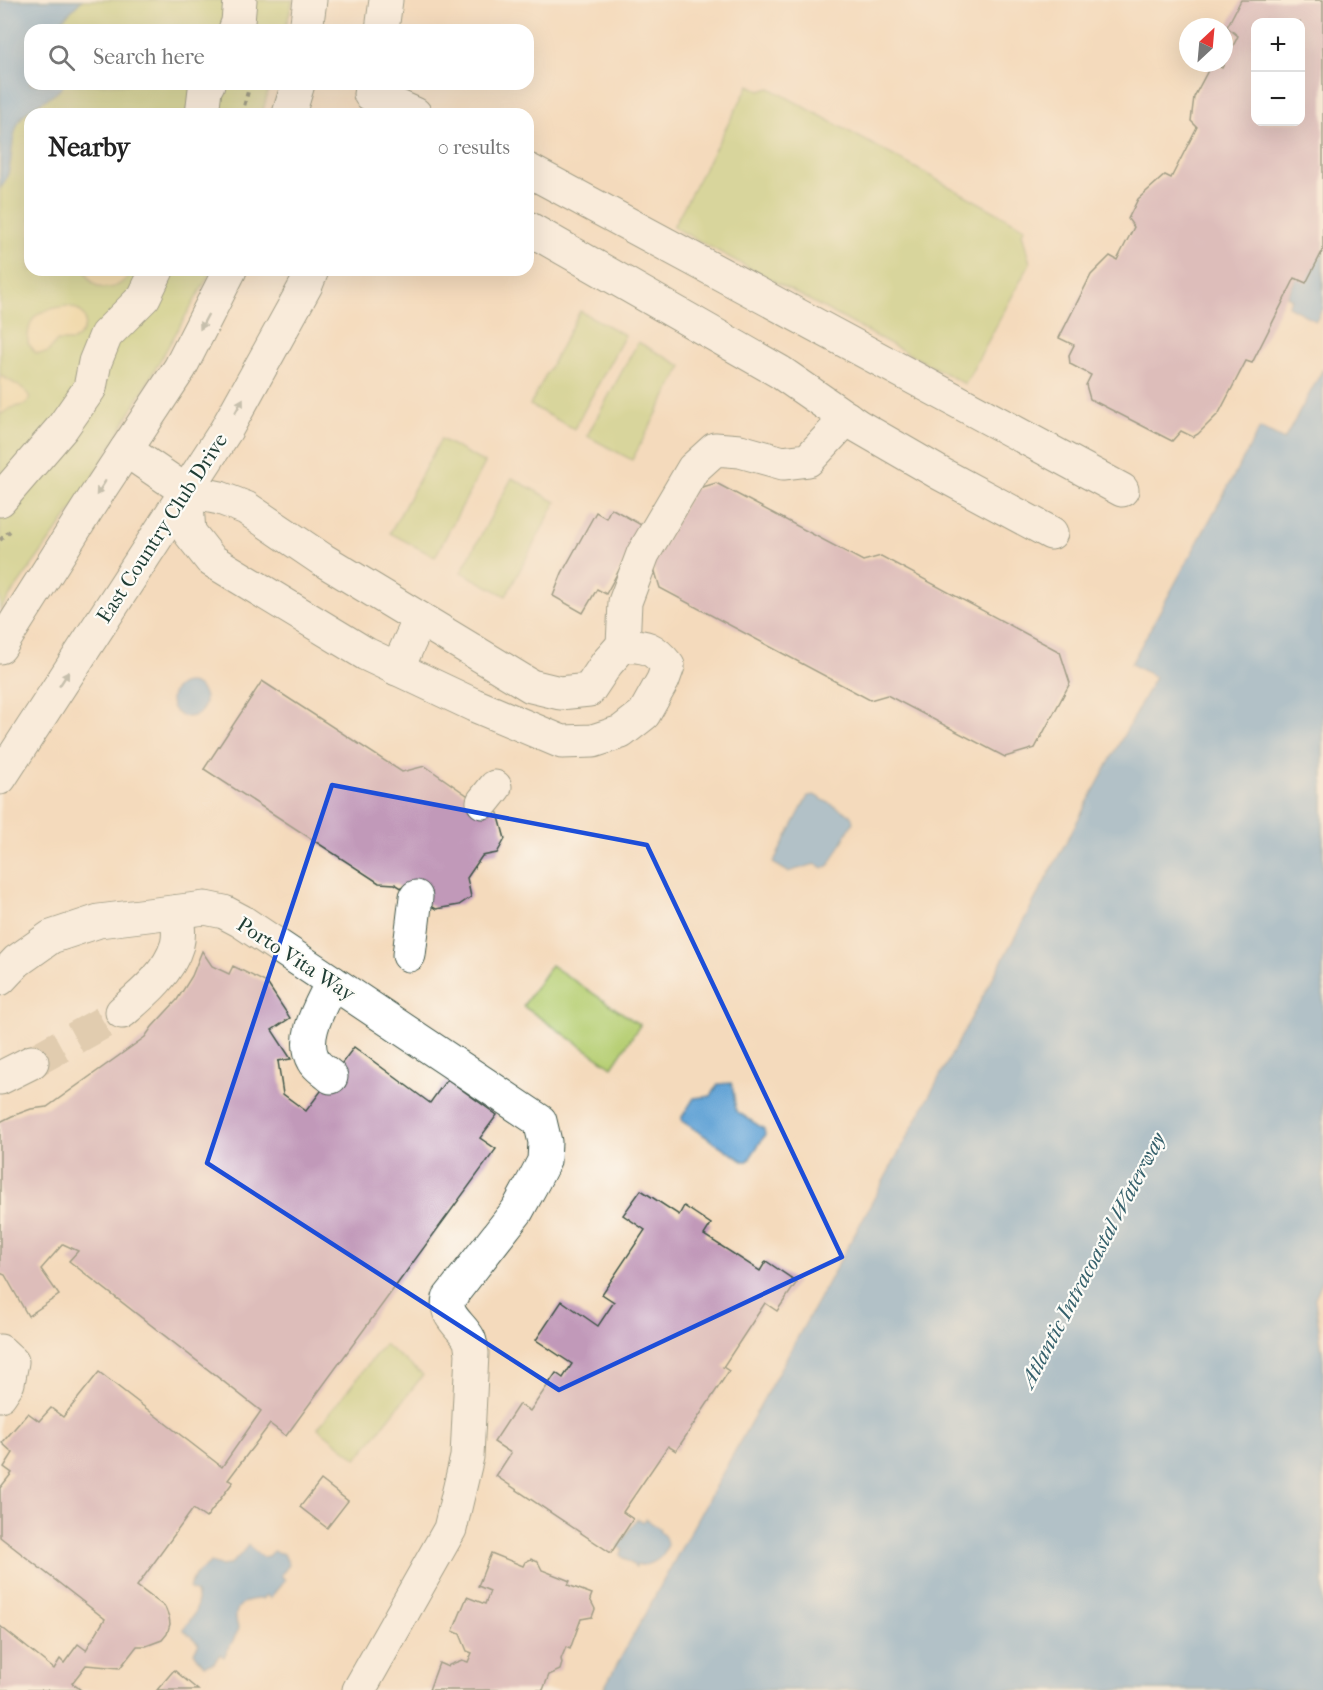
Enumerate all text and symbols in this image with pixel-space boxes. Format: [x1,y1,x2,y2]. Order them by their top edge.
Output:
north arrow [1179,18,1233,72]
map controls [1251,18,1305,126]
button: + [1251,18,1305,72]
search box [24,24,534,90]
icon: search [45,41,78,74]
text: Search here [93,44,205,70]
button: − [1251,72,1305,126]
text: Nearby [48,132,130,163]
text: 0 results [438,136,510,159]
one-way arrow [199,314,209,331]
one-way arrow [234,397,244,414]
street label: East Country Club Drive [92,429,232,627]
one-way arrow [95,479,107,495]
one-way arrow [58,671,69,687]
street label: Porto Vita Way [233,912,360,1006]
water label: Atlantic Intracoastal Waterway [1013,1127,1172,1395]

